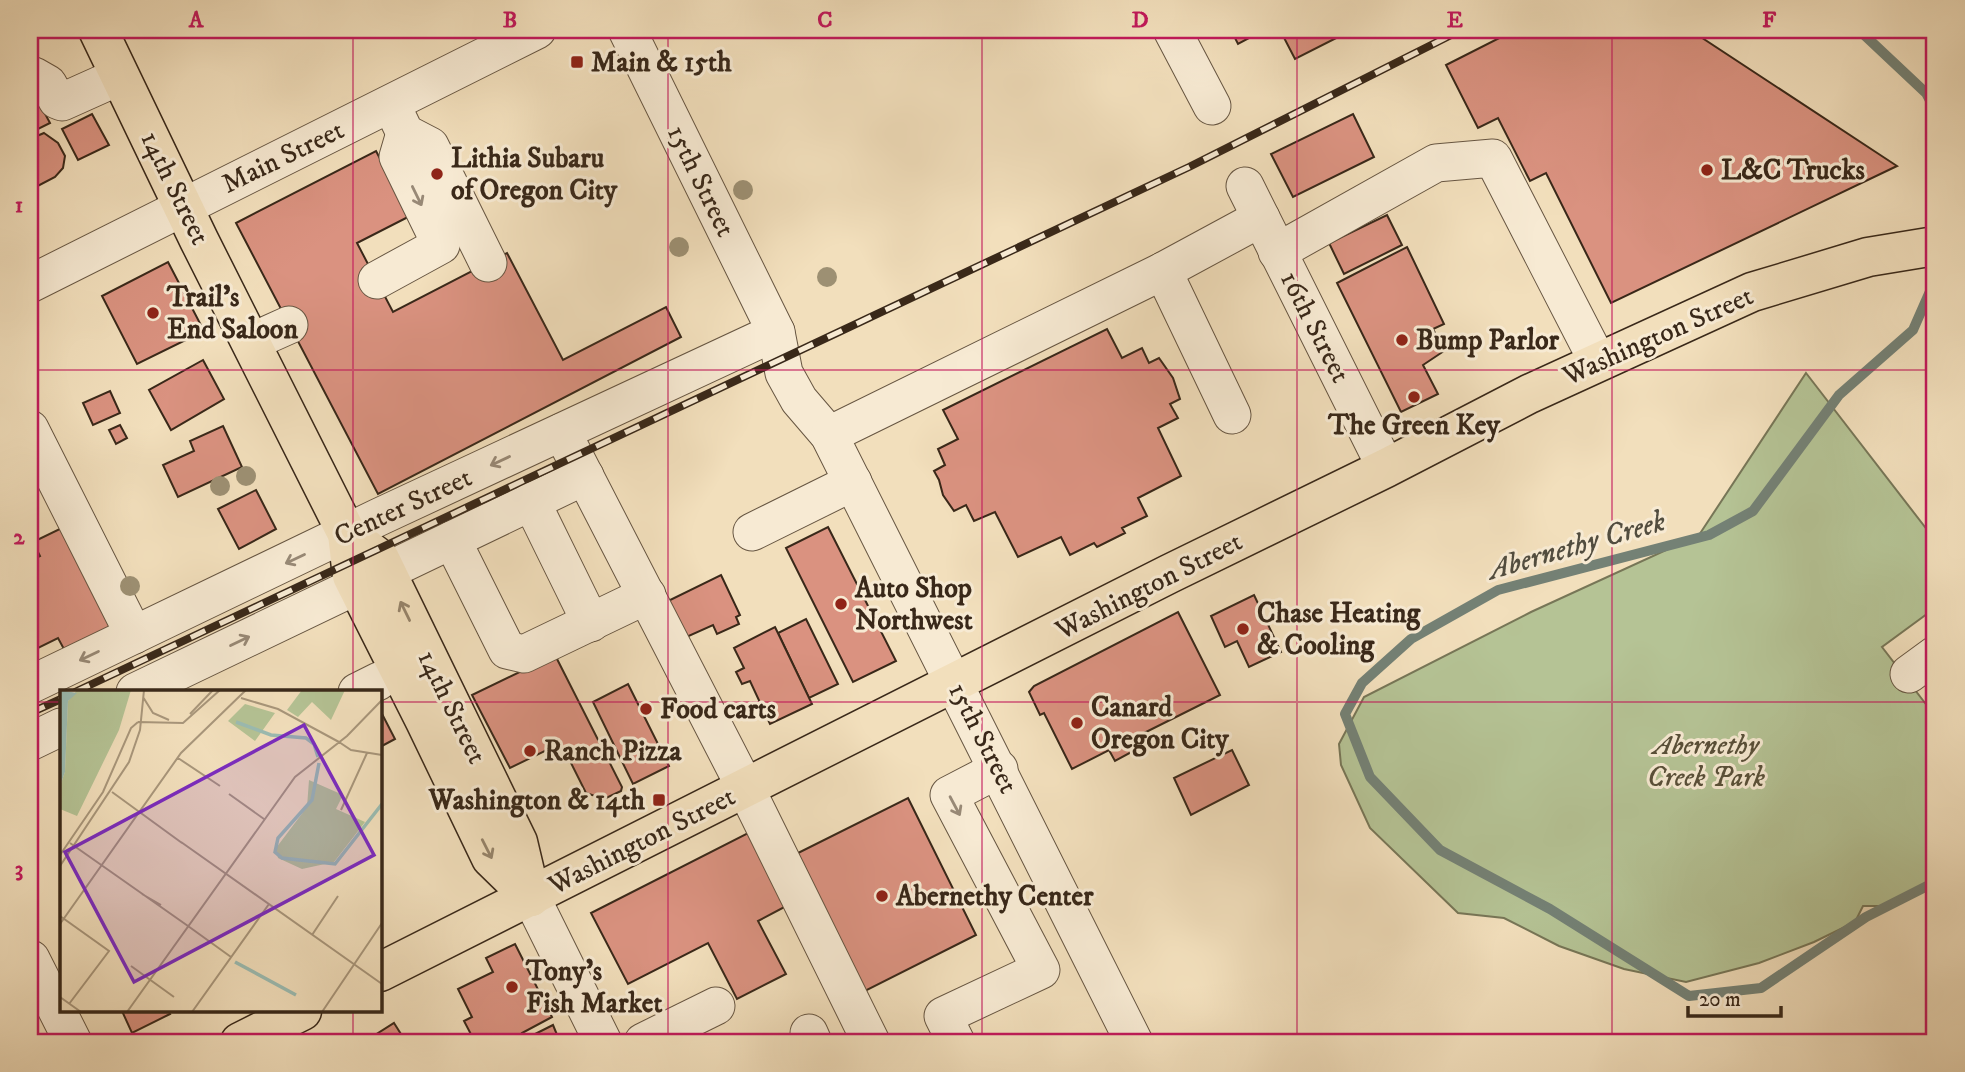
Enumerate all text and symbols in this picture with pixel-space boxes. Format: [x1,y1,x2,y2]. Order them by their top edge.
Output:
text: A [188,6,205,35]
text: B [503,6,517,35]
text: C [817,6,833,35]
text: D [1131,6,1149,35]
text: E [1447,6,1463,35]
text: F [1762,6,1777,35]
place label: Main & 15th [591,45,732,80]
marker: Main & 15th [569,54,585,70]
street label: Main Street [216,112,350,202]
street label: 15th Street [659,119,743,243]
street label: 14th Street [132,125,218,251]
place label: Lithia Subaru of Oregon City [451,141,618,208]
place label: L&C Trucks [1721,153,1866,188]
marker: L&C Trucks [1699,162,1715,178]
marker: Lithia Subaru of Oregon City [429,166,445,182]
one-way arrow [411,185,424,206]
text: 1 [15,191,23,220]
street label: 16th Street [1272,265,1358,389]
street label: Washington Street [1556,278,1759,394]
place label: Trail's End Saloon [166,280,298,347]
marker: Trail's End Saloon [145,305,161,321]
place label: Bump Parlor [1416,323,1560,358]
marker: Bump Parlor [1394,332,1410,348]
marker: The Green Key [1406,389,1422,405]
place label: The Green Key [1327,408,1500,443]
one-way arrow [490,455,511,468]
street label: Center Street [329,460,477,554]
water label: Abernethy Creek [1481,503,1670,590]
text: 2 [13,523,25,552]
street label: Washington Street [1049,524,1248,649]
one-way arrow [285,552,306,566]
place label: Auto Shop Northwest [854,571,973,638]
marker: Auto Shop Northwest [833,596,849,612]
place label: Chase Heating & Cooling [1257,596,1422,663]
one-way arrow [397,601,411,622]
marker: Chase Heating & Cooling [1235,621,1251,637]
one-way arrow [229,634,250,648]
street label: 14th Street [409,644,495,770]
one-way arrow [79,650,100,664]
street label: 15th Street [940,677,1026,799]
inset map [60,690,382,1012]
place label: Canard Oregon City [1091,690,1229,757]
place label: Food carts [660,692,777,727]
marker: Food carts [638,701,654,717]
marker: Canard Oregon City [1069,715,1085,731]
park label: Abernethy Creek Park [1647,728,1765,795]
place label: Ranch Pizza [544,734,683,769]
marker: Ranch Pizza [522,743,538,759]
street label: Washington Street [542,779,741,904]
place label: Washington & 14th [428,783,645,818]
marker: Washington & 14th [651,792,667,808]
one-way arrow [949,795,963,816]
one-way arrow [480,838,494,859]
text: 3 [15,855,23,884]
place label: Abernethy Center [895,879,1094,914]
marker: Abernethy Center [874,888,890,904]
place label: Tony’s Fish Market [525,954,662,1021]
scale bar [1688,974,1781,1018]
marker: Tony’s Fish Market [504,979,520,995]
text: 20 m [1699,987,1741,1013]

